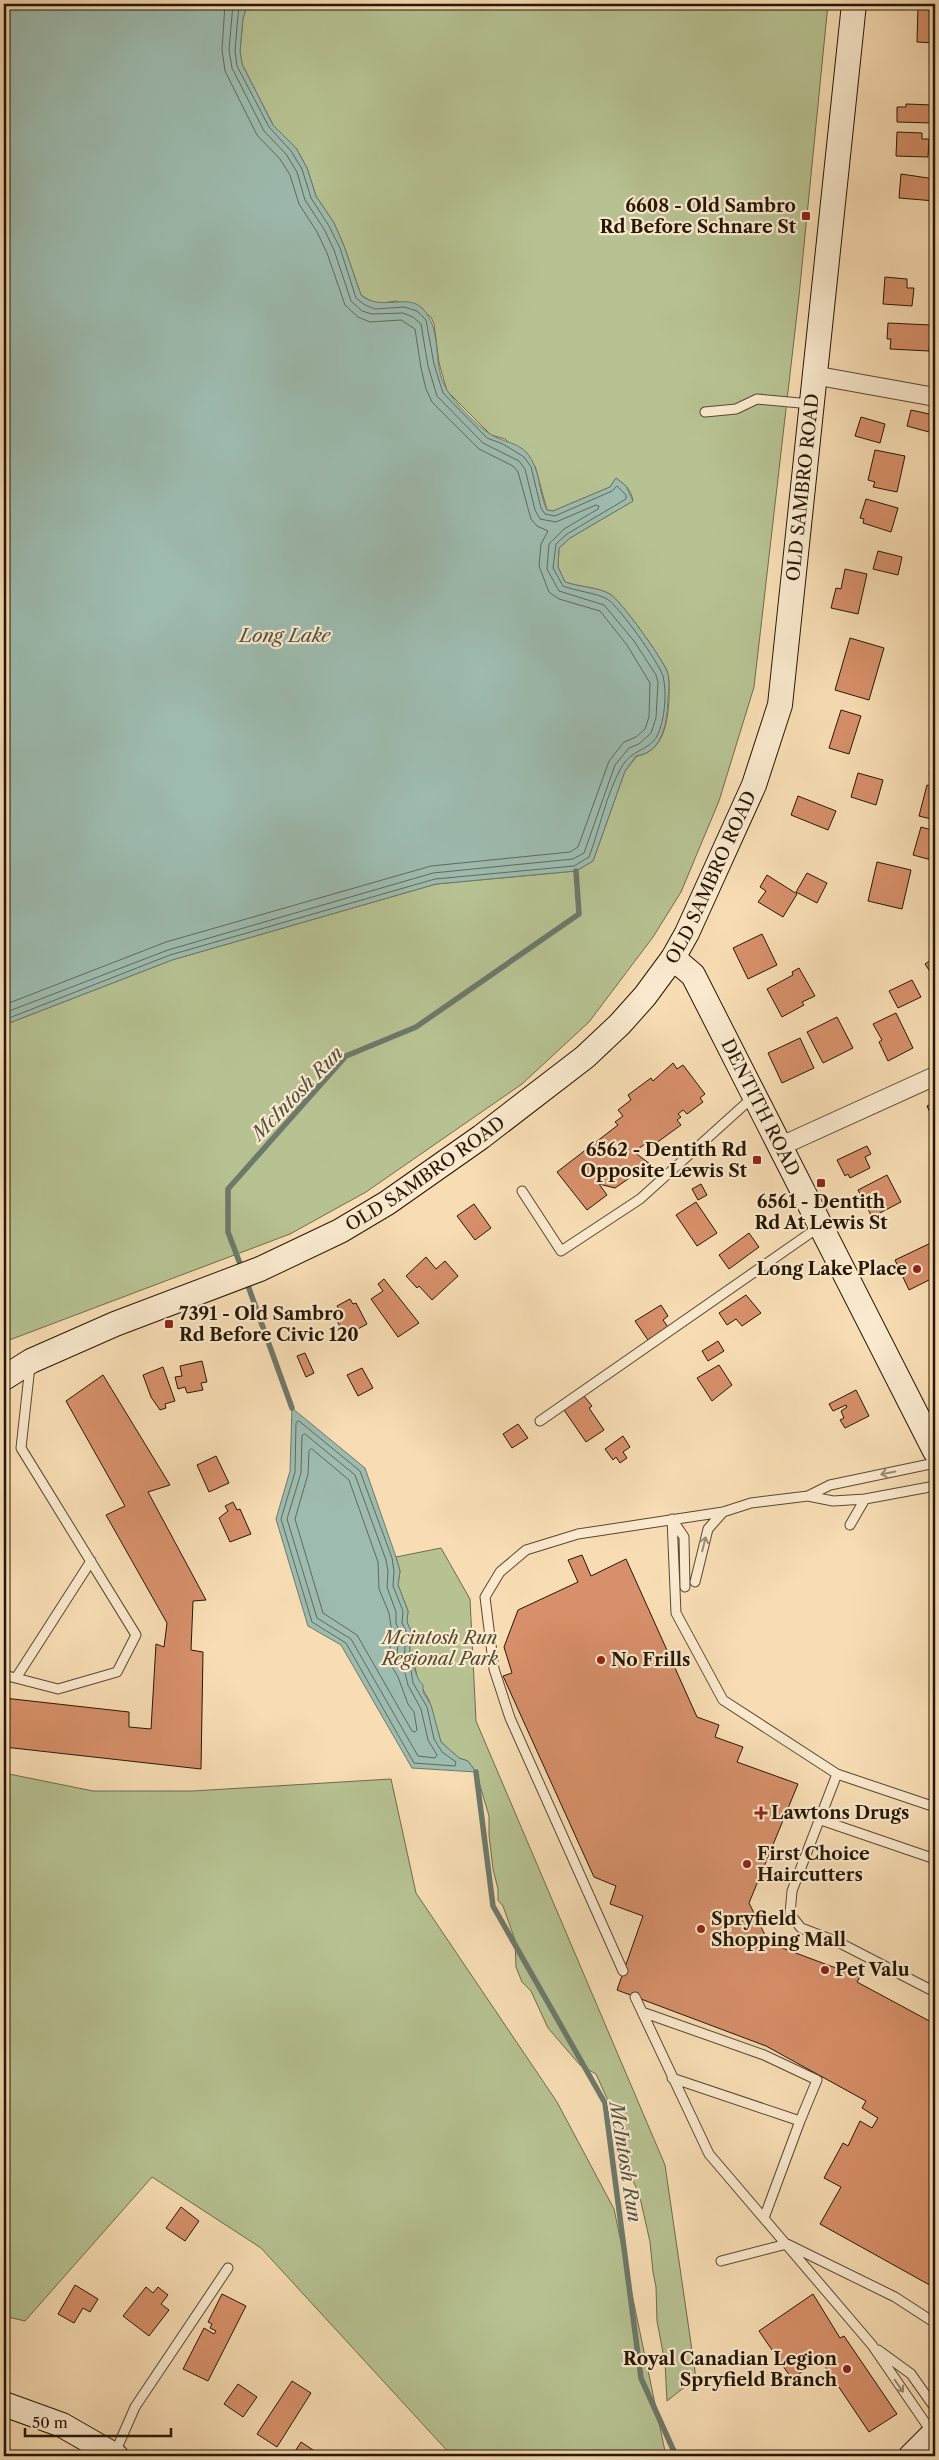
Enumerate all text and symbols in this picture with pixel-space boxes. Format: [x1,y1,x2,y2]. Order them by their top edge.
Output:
place label: 6608 - Old Sambro Rd Before Schnare St [600,195,797,238]
marker: 6608 - Old Sambro Rd Before Schnare St [800,210,812,222]
street label: OLD SAMBRO ROAD [782,392,824,582]
water label: Long Lake [238,624,331,647]
street label: OLD SAMBRO ROAD [661,788,761,968]
street label: DENTITH ROAD [716,1035,804,1180]
water label: McIntosh Run [245,1042,348,1147]
street label: OLD SAMBRO ROAD [342,1112,509,1236]
place label: 6562 - Dentith Rd Opposite Lewis St [581,1139,748,1182]
marker: 6562 - Dentith Rd Opposite Lewis St [751,1154,763,1166]
marker: 6561 - Dentith Rd At Lewis St [815,1177,827,1189]
place label: 6561 - Dentith Rd At Lewis St [754,1191,888,1234]
place label: Long Lake Place [757,1258,907,1280]
marker: Long Lake Place [911,1263,923,1275]
place label: 7391 - Old Sambro Rd Before Civic 120 [179,1303,359,1346]
marker: 7391 - Old Sambro Rd Before Civic 120 [163,1318,175,1330]
one-way arrow [880,1468,896,1478]
one-way arrow [700,1537,709,1553]
park label: Mcintosh Run Regional Park [380,1627,499,1670]
place label: No Frills [611,1649,690,1671]
marker: No Frills [595,1654,607,1666]
place label: Lawtons Drugs [771,1802,909,1824]
marker: Lawtons Drugs [755,1807,767,1819]
place label: First Choice Haircutters [757,1843,870,1886]
marker: First Choice Haircutters [741,1858,753,1870]
place label: Spryfield Shopping Mall [711,1908,846,1951]
marker: Spryfield Shopping Mall [695,1923,707,1935]
place label: Pet Valu [835,1959,910,1981]
marker: Pet Valu [819,1964,831,1976]
water label: McIntosh Run [604,2098,646,2224]
place label: Royal Canadian Legion Spryfield Branch [623,2348,838,2391]
marker: Royal Canadian Legion Spryfield Branch [841,2363,853,2375]
one-way arrow [894,2378,904,2392]
scale bar [25,2405,171,2437]
text: 50 m [32,2413,68,2432]

